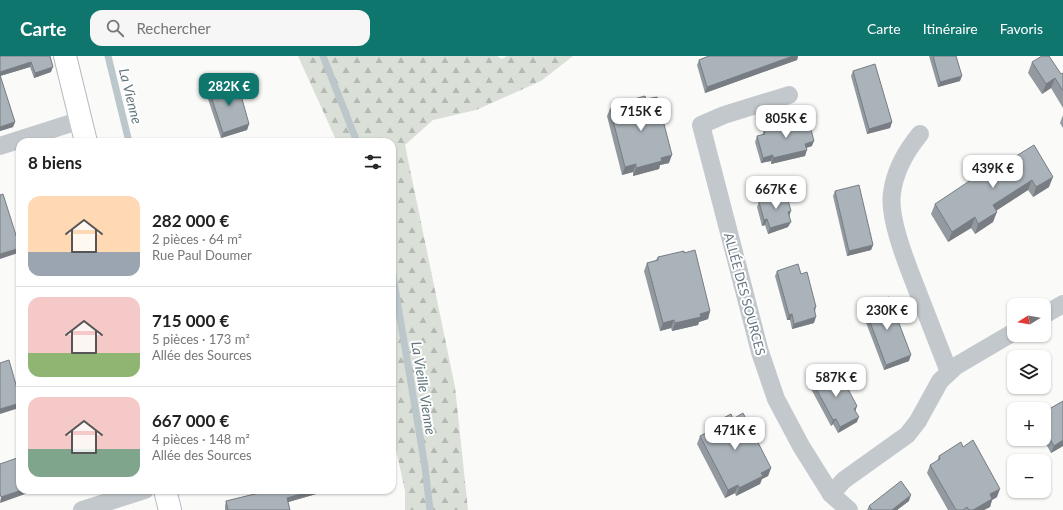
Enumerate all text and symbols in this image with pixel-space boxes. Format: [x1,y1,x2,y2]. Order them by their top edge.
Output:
search box [90,10,370,46]
text: Carte [20,17,66,40]
icon: search [104,17,126,39]
text: Rechercher [136,19,211,37]
text: Carte [867,20,901,37]
text: Itinéraire [923,20,978,37]
text: Favoris [1000,20,1043,37]
water label: La Vienne [116,66,146,126]
pin: 282K € [196,73,262,107]
text: 282K € [208,78,250,94]
pin: 715K € [608,98,674,132]
text: 715K € [620,103,662,119]
pin: 805K € [753,105,819,139]
text: 805K € [765,110,807,126]
icon: filters [362,151,384,173]
text: 8 biens [28,152,82,173]
pin: 439K € [960,155,1026,189]
text: 439K € [972,160,1014,176]
pin: 667K € [743,176,809,210]
text: 667K € [755,181,797,197]
text: 282 000 € [152,210,229,231]
icon: home [60,212,108,260]
text: 2 pièces · 64 m² [152,231,242,247]
street label: ALLÉE DES SOURCES [721,231,769,357]
text: Rue Paul Doumer [152,247,252,263]
pin: 230K € [854,297,920,331]
north arrow [1007,298,1051,342]
map controls [1007,298,1051,498]
text: 230K € [866,302,908,318]
text: 715 000 € [152,310,229,331]
icon: home [60,313,108,361]
text: 5 pièces · 173 m² [152,331,250,347]
water label: La Vieille Vienne [408,340,440,436]
text: Allée des Sources [152,347,252,363]
button: layers [1007,350,1051,394]
pin: 587K € [803,364,869,398]
text: 587K € [815,369,857,385]
button: + [1007,402,1051,446]
text: 667 000 € [152,410,229,431]
icon: home [60,413,108,461]
pin: 471K € [702,417,768,451]
text: 471K € [714,422,756,438]
text: 4 pièces · 148 m² [152,431,250,447]
text: Allée des Sources [152,447,252,463]
button: − [1007,454,1051,498]

